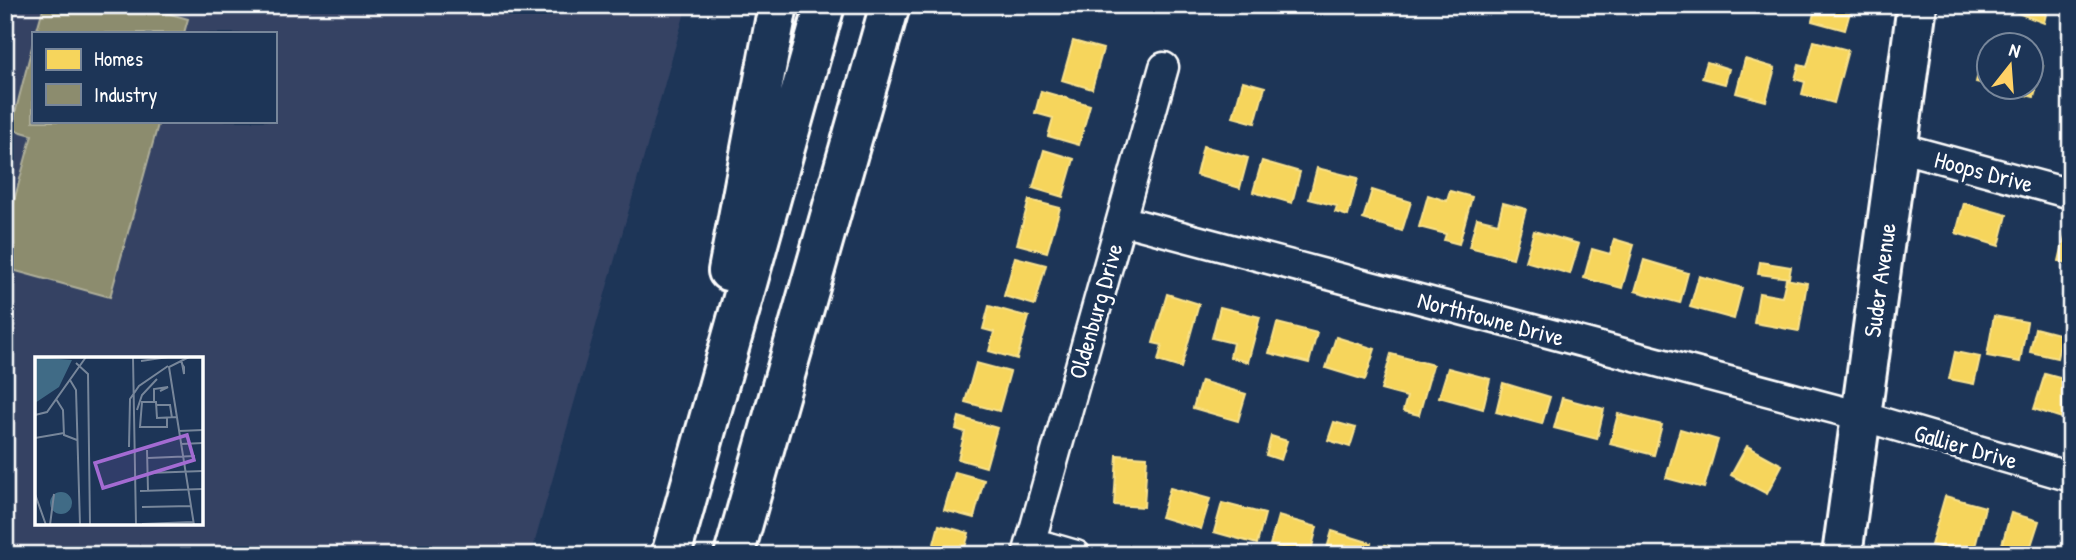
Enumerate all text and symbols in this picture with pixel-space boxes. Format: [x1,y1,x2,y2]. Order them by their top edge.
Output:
legend [32,32,276,122]
north arrow [1974,32,2044,102]
text: N [2006,36,2024,64]
text: Homes [94,44,143,73]
text: Industry [94,80,157,109]
street label: Hoops Drive [1931,143,2037,200]
street label: Suder Avenue [1855,220,1903,339]
street label: Oldenburg Drive [1060,239,1130,383]
street label: Northtowne Drive [1414,283,1568,353]
inset map [35,357,203,525]
street label: Gallier Drive [1911,416,2022,476]

